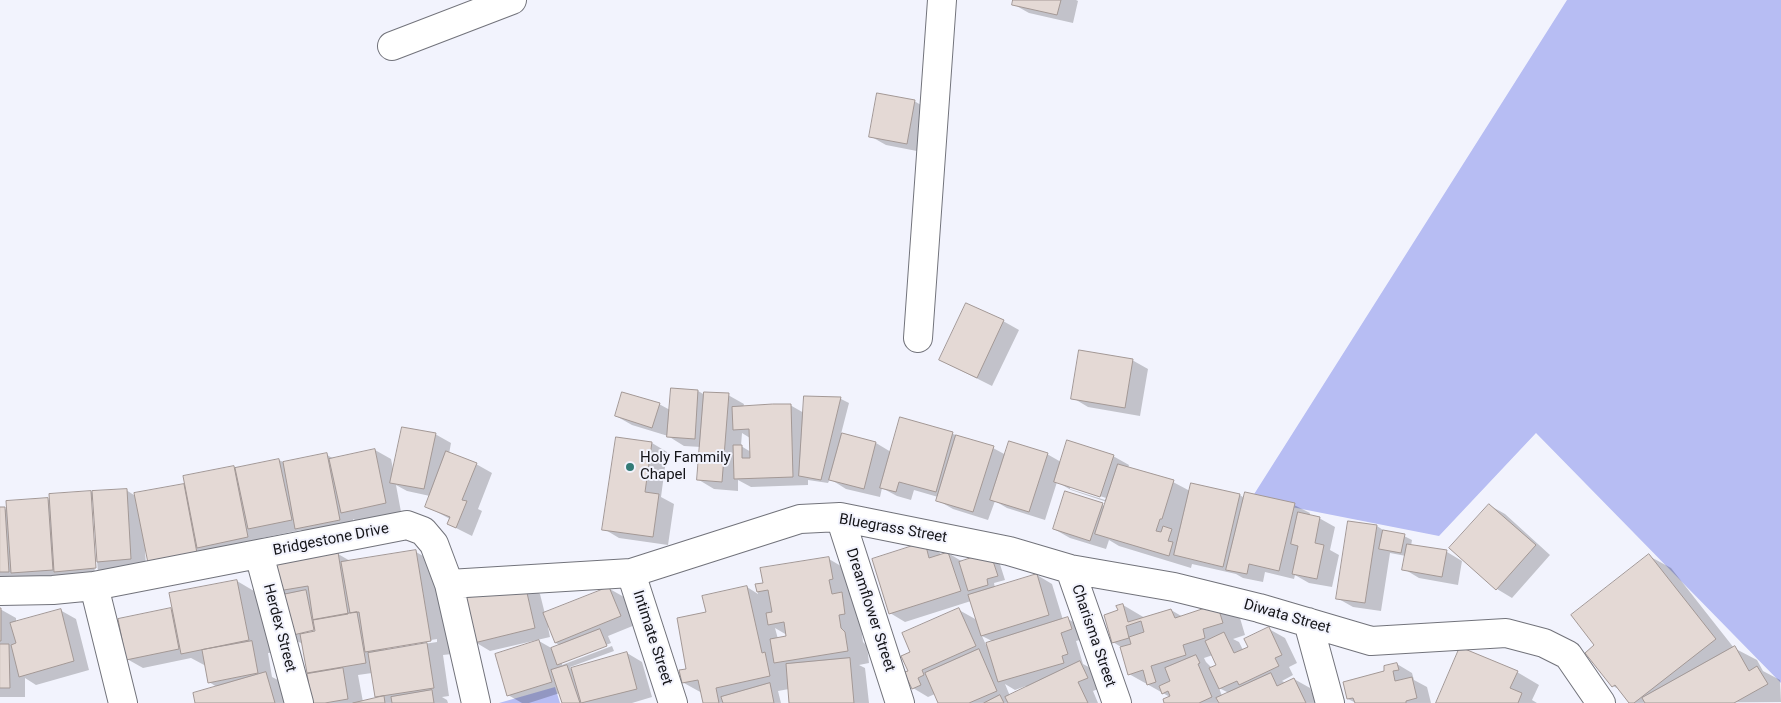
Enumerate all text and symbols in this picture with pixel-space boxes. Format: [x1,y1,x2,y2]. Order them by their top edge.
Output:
place label: Holy Fammily Chapel [640,449,731,484]
marker: Holy Fammily Chapel [624,461,636,473]
street label: Bluegrass Street [838,511,948,547]
street label: Bridgestone Drive [272,520,390,560]
street label: Dreamflower Street [842,546,898,674]
street label: Herdex Street [259,582,299,674]
street label: Charisma Street [1067,582,1119,690]
street label: Intimate Street [628,588,676,688]
street label: Diwata Street [1242,596,1332,638]

